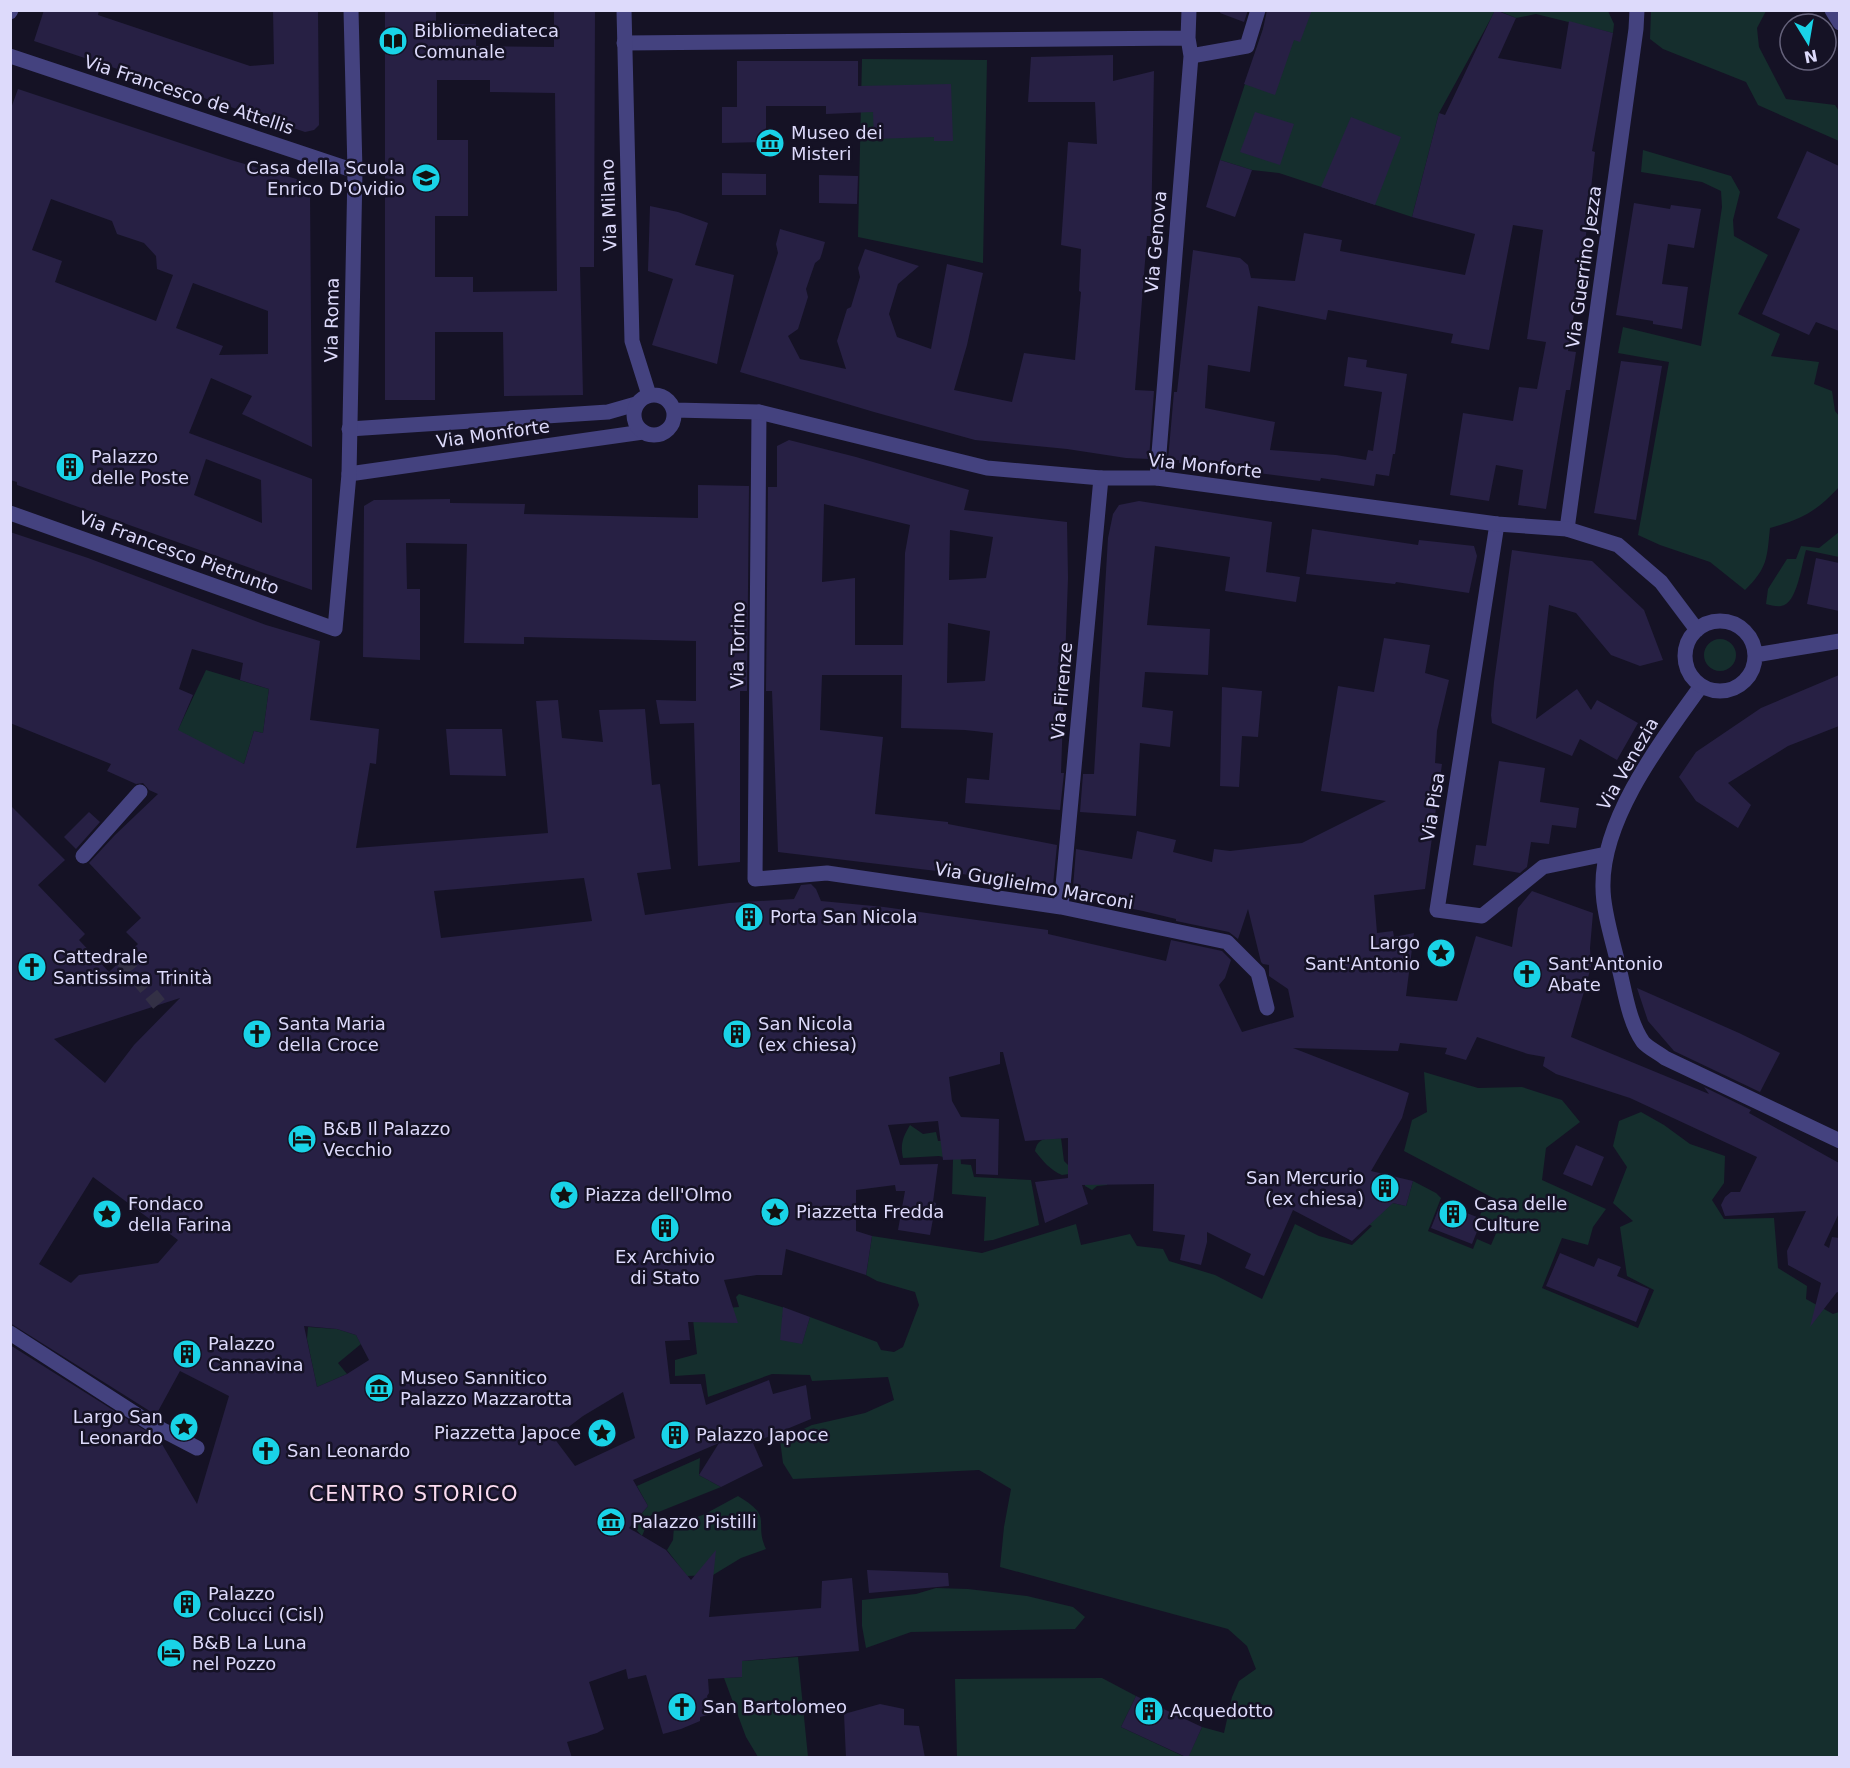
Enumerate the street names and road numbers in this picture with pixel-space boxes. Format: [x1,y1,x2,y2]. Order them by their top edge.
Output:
street label: Via Francesco de Attellis [82,51,297,138]
street label: Via Milano [596,158,621,252]
street label: Via Guerrino Jezza [1562,184,1605,350]
street label: Via Genova [1141,190,1170,294]
street label: Via Roma [320,277,343,363]
street label: Via Monforte [435,415,551,452]
street label: Via Monforte [1147,449,1263,482]
street label: Via Francesco Pietrunto [76,507,282,599]
street label: Via Torino [726,601,749,689]
street label: Via Firenze [1047,641,1076,741]
street label: Via Venezia [1593,714,1663,814]
street label: Via Pisa [1417,771,1448,843]
street label: Via Guglielmo Marconi [933,858,1135,913]

